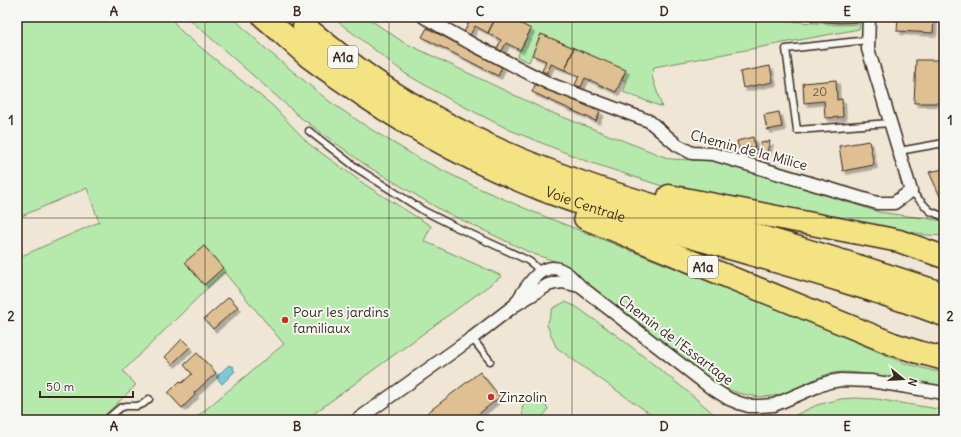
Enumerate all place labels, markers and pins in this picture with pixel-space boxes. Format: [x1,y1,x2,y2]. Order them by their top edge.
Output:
place label: Pour les jardins familiaux [293,303,389,337]
marker: Pour les jardins familiaux [280,315,290,325]
place label: Zinzolin [499,388,547,406]
marker: Zinzolin [486,392,496,402]

